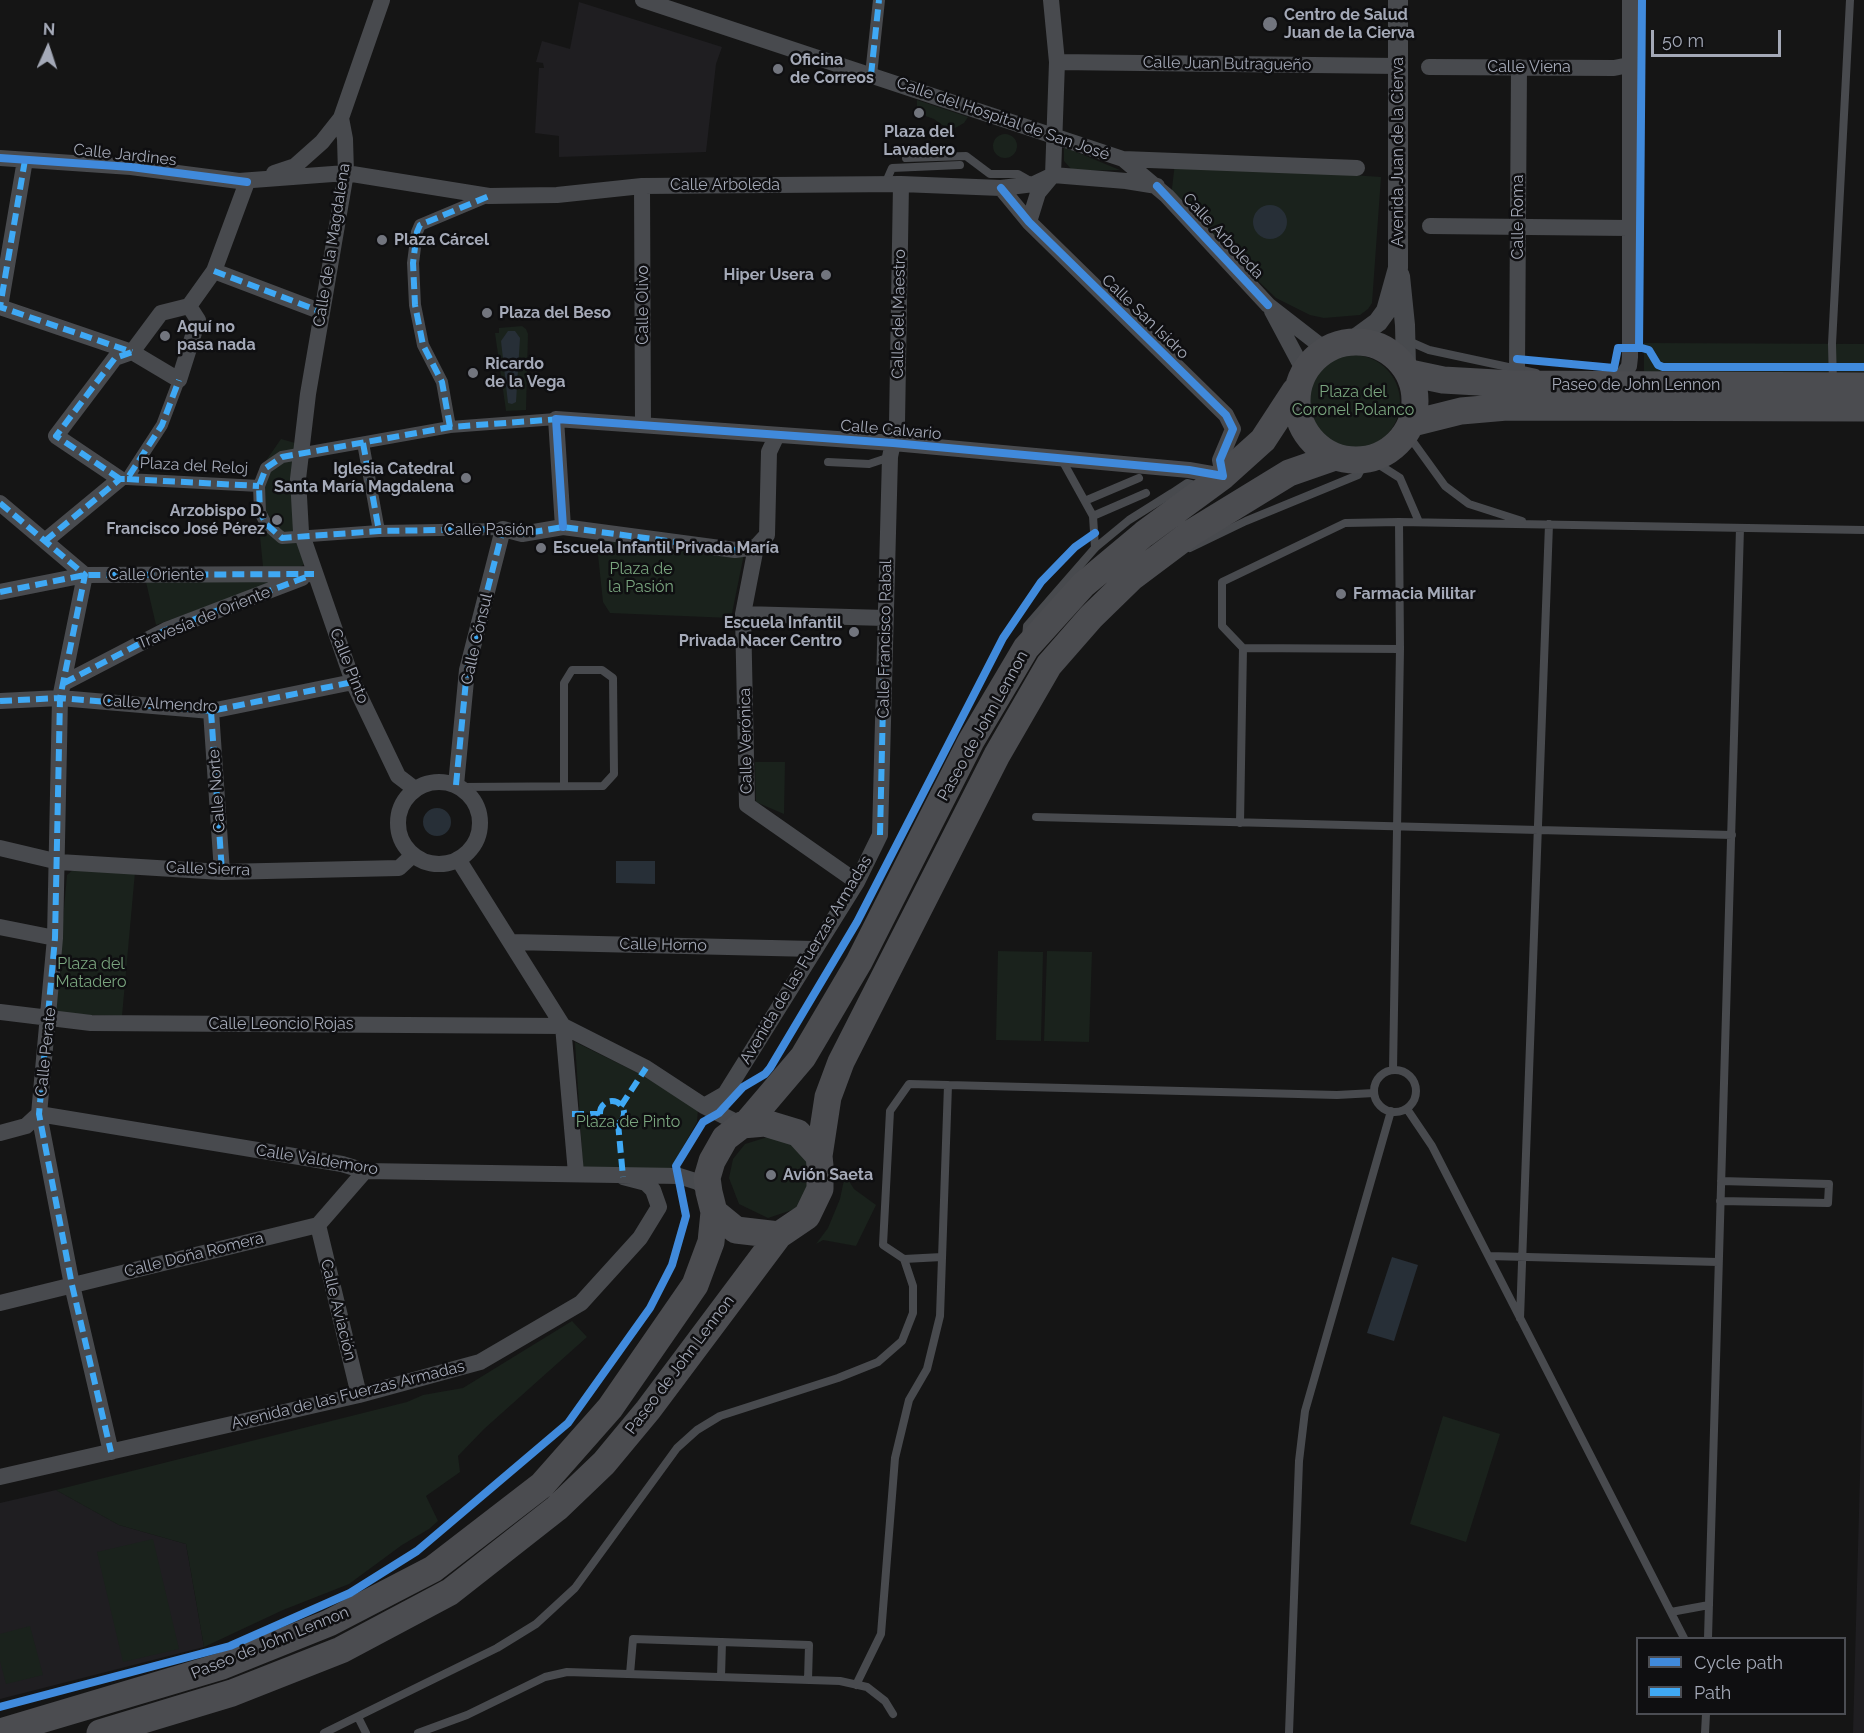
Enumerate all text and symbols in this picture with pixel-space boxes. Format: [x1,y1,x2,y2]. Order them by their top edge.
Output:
place label: Centro de Salud Juan de la Cierva [1284,5,1415,43]
marker: Centro de Salud Juan de la Cierva [1261,15,1279,33]
north arrow [18,18,78,78]
scale bar [1654,18,1784,56]
text: N [42,20,56,39]
text: 50 m [1662,30,1704,51]
place label: Oficina de Correos [790,50,874,88]
street label: Calle Juan Butragueño [1143,53,1311,75]
street label: Avenida Juan de la Cierva [1388,57,1408,247]
street label: Calle Viena [1487,57,1571,77]
marker: Oficina de Correos [771,62,785,76]
street label: Calle del Hospital de San José [894,73,1112,165]
marker: Plaza del Lavadero [912,106,926,120]
place label: Plaza del Lavadero [883,122,955,160]
street label: Calle Jardines [73,140,177,170]
street label: Calle de la Magdalena [310,162,354,328]
street label: Calle Roma [1508,174,1528,260]
street label: Calle Arboleda [670,175,780,195]
street label: Calle Arboleda [1178,189,1268,283]
place label: Plaza Cárcel [394,230,489,250]
marker: Plaza Cárcel [375,233,389,247]
street label: Calle del Maestro [888,249,910,379]
street label: Calle Olivo [633,265,653,345]
place label: Hiper Usera [724,265,814,285]
marker: Hiper Usera [819,268,833,282]
street label: Calle San Isidro [1097,271,1193,363]
place label: Plaza del Beso [499,303,611,323]
marker: Plaza del Beso [480,306,494,320]
place label: Aquí no pasa nada [177,317,256,355]
marker: Aquí no pasa nada [158,329,172,343]
place label: Ricardo de la Vega [485,354,565,392]
marker: Ricardo de la Vega [466,366,480,380]
street label: Paseo de John Lennon [1552,375,1720,395]
park label: Plaza del Coronel Polanco [1292,382,1414,420]
street label: Calle Calvario [840,416,942,444]
street label: Plaza del Reloj [139,454,249,478]
place label: Iglesia Catedral Santa María Magdalena [274,459,454,497]
marker: Iglesia Catedral Santa María Magdalena [459,471,473,485]
place label: Arzobispo D. Francisco José Pérez [106,501,265,539]
marker: Arzobispo D. Francisco José Pérez [270,513,284,527]
street label: Calle Pasión [444,520,534,540]
place label: Escuela Infantil Privada María [553,538,779,558]
marker: Escuela Infantil Privada María [534,541,548,555]
park label: Plaza de la Pasión [608,559,674,597]
street label: Calle Francisco Rabal [874,560,896,718]
street label: Calle Oriente [108,565,204,585]
street label: Travesía de Oriente [135,583,273,653]
place label: Farmacia Militar [1353,584,1476,604]
marker: Farmacia Militar [1334,587,1348,601]
street label: Calle Cónsul [457,591,497,687]
place label: Escuela Infantil Privada Nacer Centro [679,613,842,651]
marker: Escuela Infantil Privada Nacer Centro [847,625,861,639]
street label: Calle Pinto [325,626,373,706]
street label: Paseo de John Lennon [934,648,1032,804]
street label: Calle Verónica [735,688,757,794]
street label: Calle Almendro [102,691,218,717]
street label: Calle Norte [204,749,230,833]
street label: Avenida de las Fuerzas Armadas [736,852,876,1068]
street label: Calle Sierra [165,858,251,880]
street label: Calle Horno [619,935,707,955]
park label: Plaza del Matadero [56,954,126,992]
street label: Calle Perate [32,1006,60,1098]
street label: Calle Leoncio Rojas [209,1014,353,1034]
park label: Plaza de Pinto [576,1112,680,1132]
street label: Calle Valdemoro [255,1141,379,1179]
place label: Avión Saeta [783,1165,873,1185]
marker: Avión Saeta [764,1168,778,1182]
street label: Calle Doña Romera [122,1228,266,1282]
street label: Calle Aviación [316,1257,360,1363]
street label: Paseo de John Lennon [622,1292,738,1438]
street label: Avenida de las Fuerzas Armadas [229,1357,467,1433]
street label: Paseo de John Lennon [188,1603,352,1683]
legend [1636,1637,1846,1715]
text: Cycle path [1694,1652,1783,1673]
text: Path [1694,1682,1731,1703]

